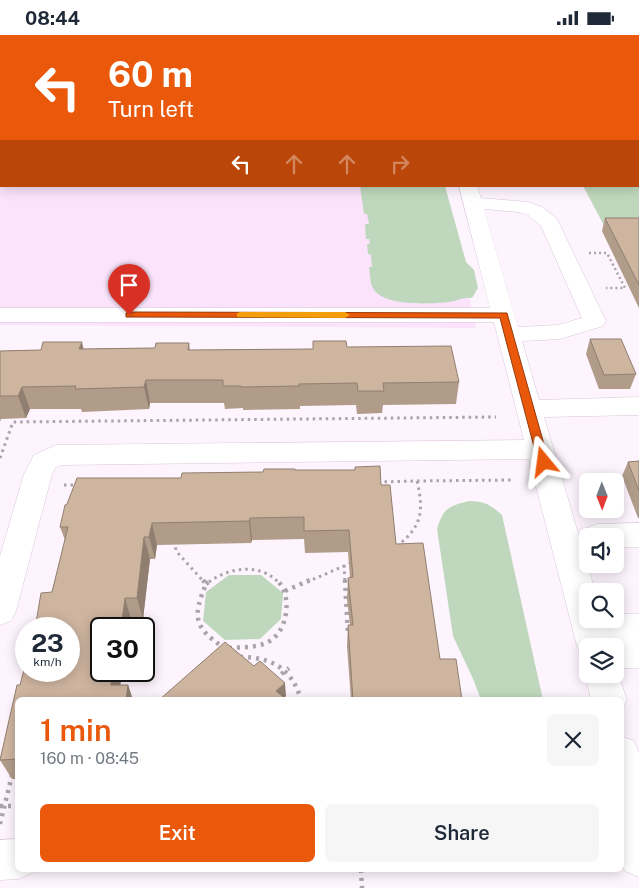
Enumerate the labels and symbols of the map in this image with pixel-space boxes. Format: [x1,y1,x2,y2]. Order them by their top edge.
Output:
pin [108,264,150,315]
position arrow [517,435,569,487]
north arrow [579,473,624,517]
speed limit sign: 30 [90,617,155,682]

